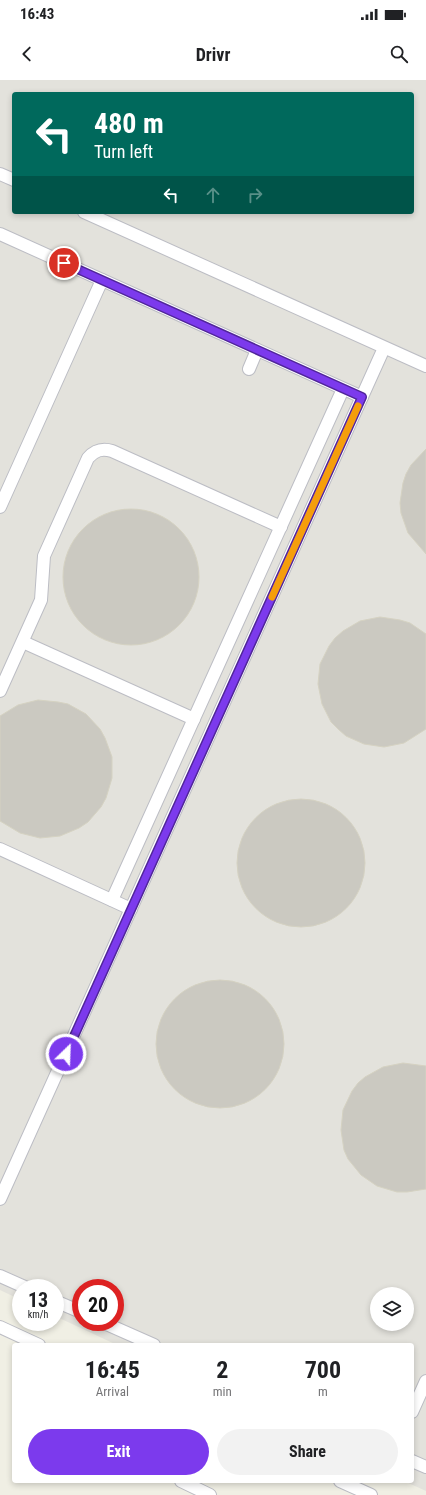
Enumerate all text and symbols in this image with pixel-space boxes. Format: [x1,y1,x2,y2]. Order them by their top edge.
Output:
text: 16:43 [20,5,54,23]
icon: back [16,43,38,65]
icon: search [388,43,410,65]
text: Drivr [196,44,230,65]
text: 480 m [94,107,164,140]
icon: left [28,108,80,160]
text: Turn left [94,141,153,162]
icon: left [160,184,182,206]
icon: ahead [202,184,224,206]
icon: right [244,184,266,206]
pin [47,246,81,280]
icon: arrive [53,252,75,274]
position arrow [45,1033,87,1075]
speed limit sign: 20 [72,1279,124,1331]
map controls [370,1287,414,1331]
button: layers [370,1287,414,1331]
text: 13 [28,1288,48,1312]
text: km/h [28,1309,48,1320]
text: 16:45 [85,1356,140,1384]
text: 2 [216,1356,228,1384]
text: 700 [305,1356,341,1384]
text: Arrival [96,1384,129,1399]
text: min [213,1384,232,1399]
text: m [318,1384,328,1399]
button: Exit [28,1429,209,1475]
button: Share [217,1429,398,1475]

